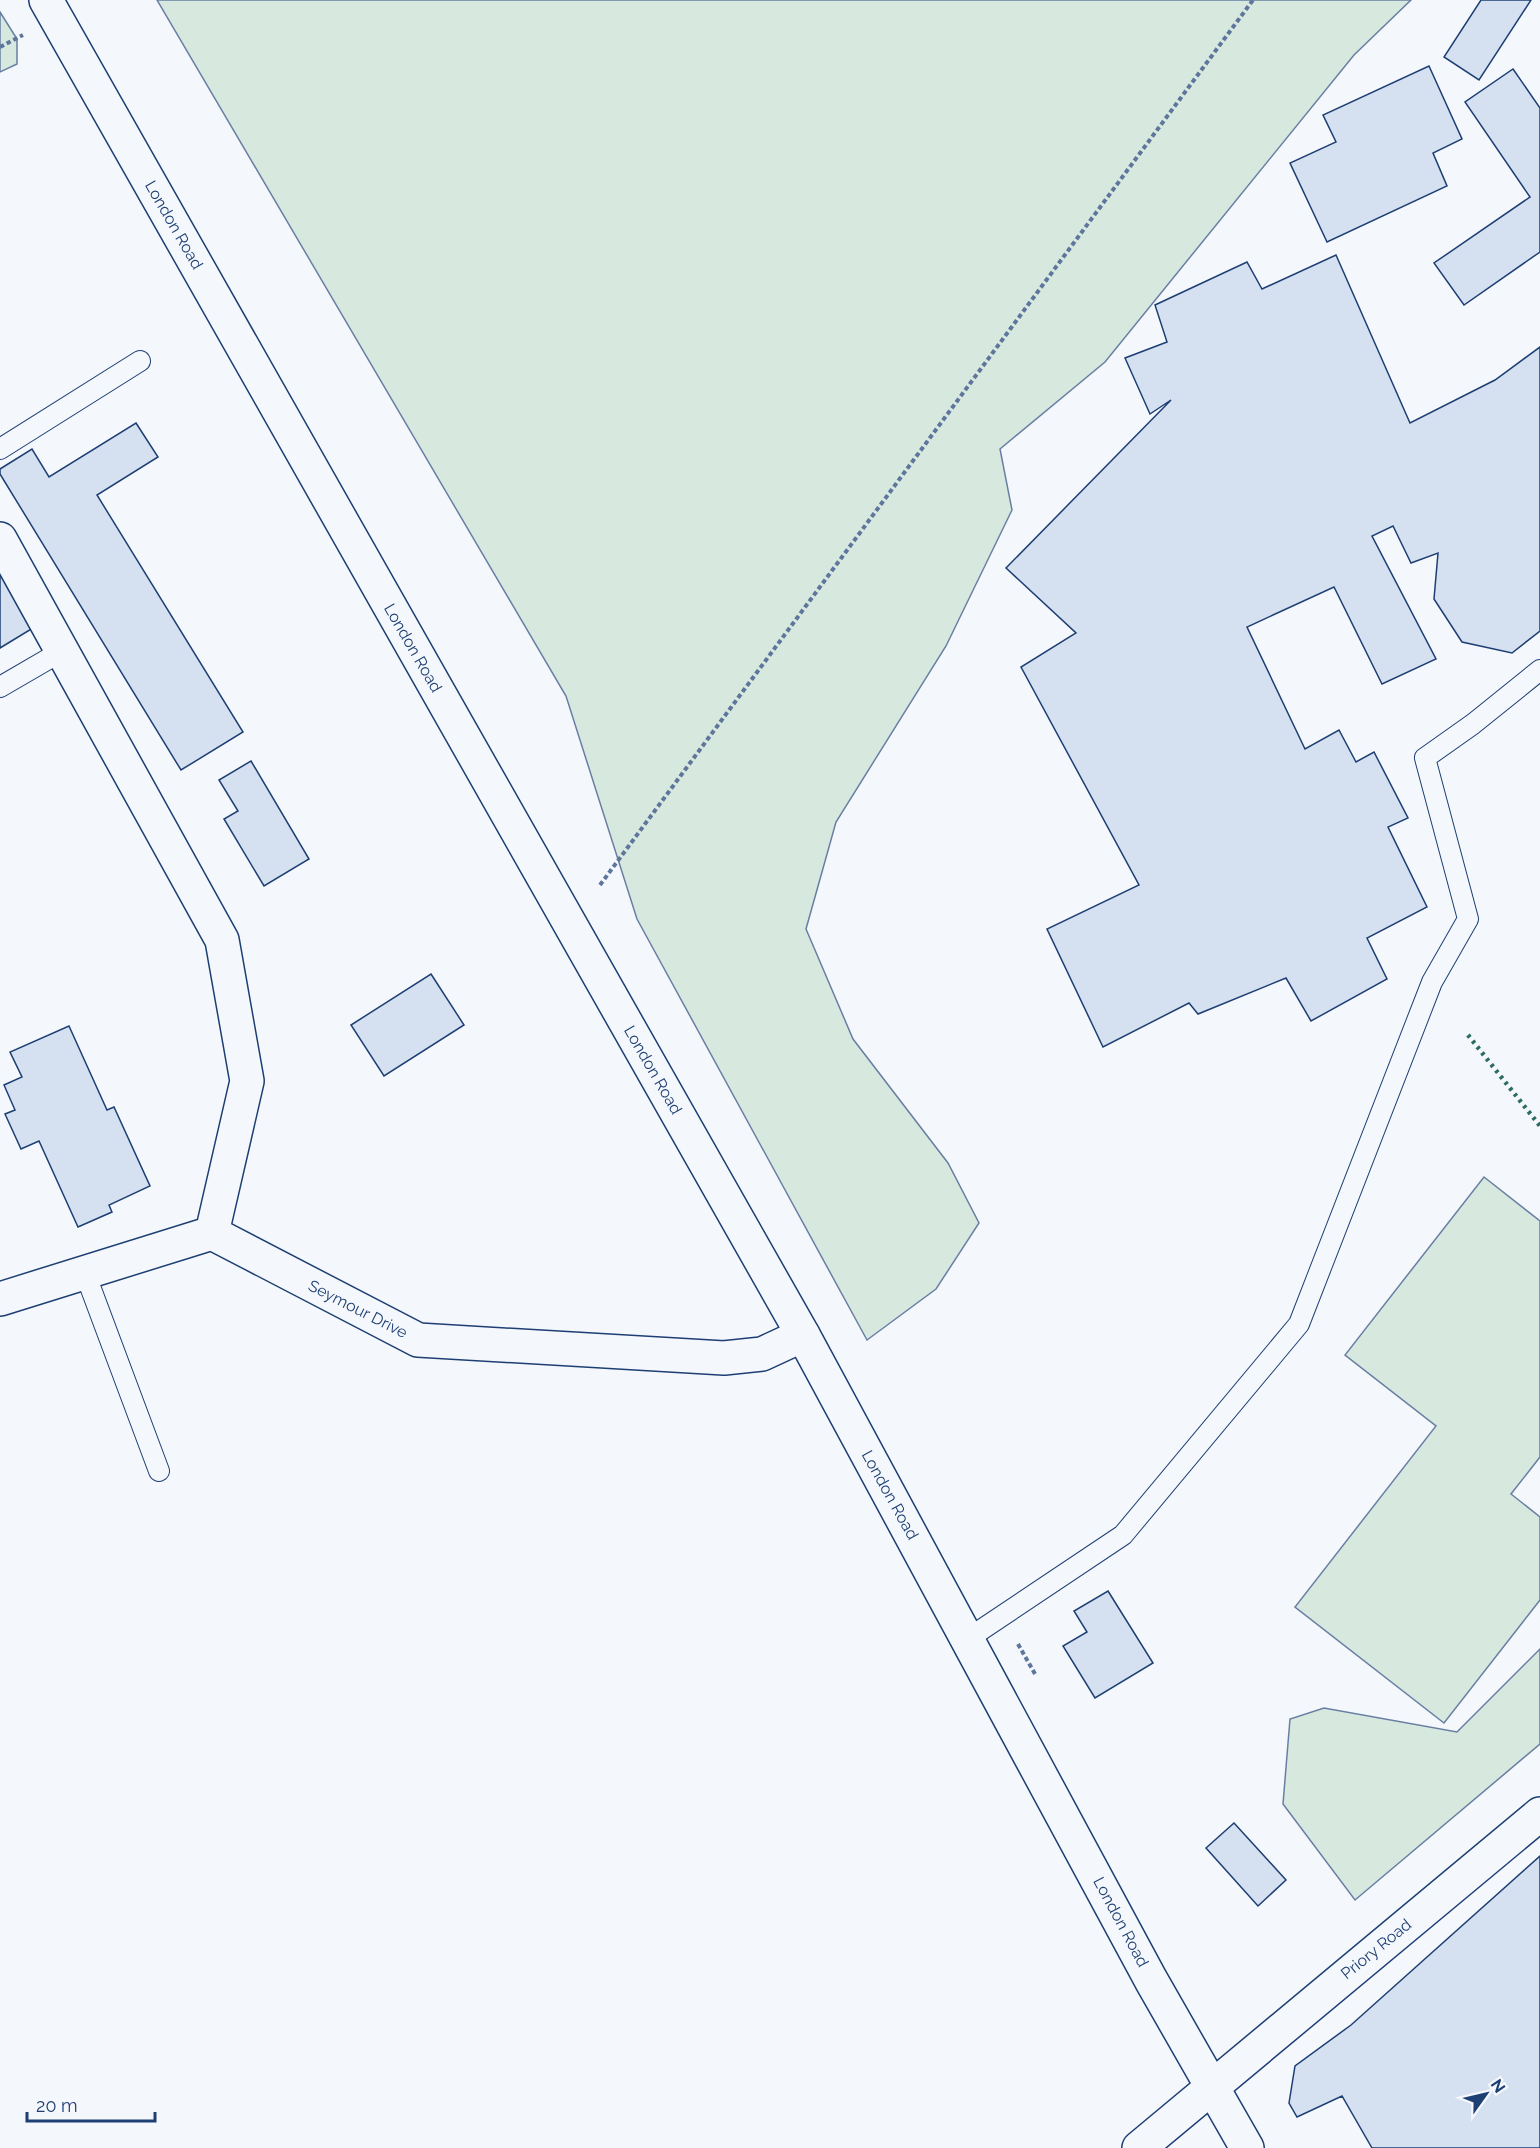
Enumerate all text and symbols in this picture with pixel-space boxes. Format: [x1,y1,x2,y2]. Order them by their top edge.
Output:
street label: London Road [141,177,207,273]
street label: London Road [380,600,446,696]
street label: London Road [620,1022,686,1118]
street label: Seymour Drive [305,1276,411,1342]
street label: London Road [858,1447,922,1543]
street label: London Road [1089,1874,1153,1970]
street label: Priory Road [1337,1915,1415,1983]
north arrow [1456,2064,1516,2124]
text: N [1487,2076,1509,2096]
scale bar [27,2085,154,2123]
text: 20 m [36,2095,78,2116]

